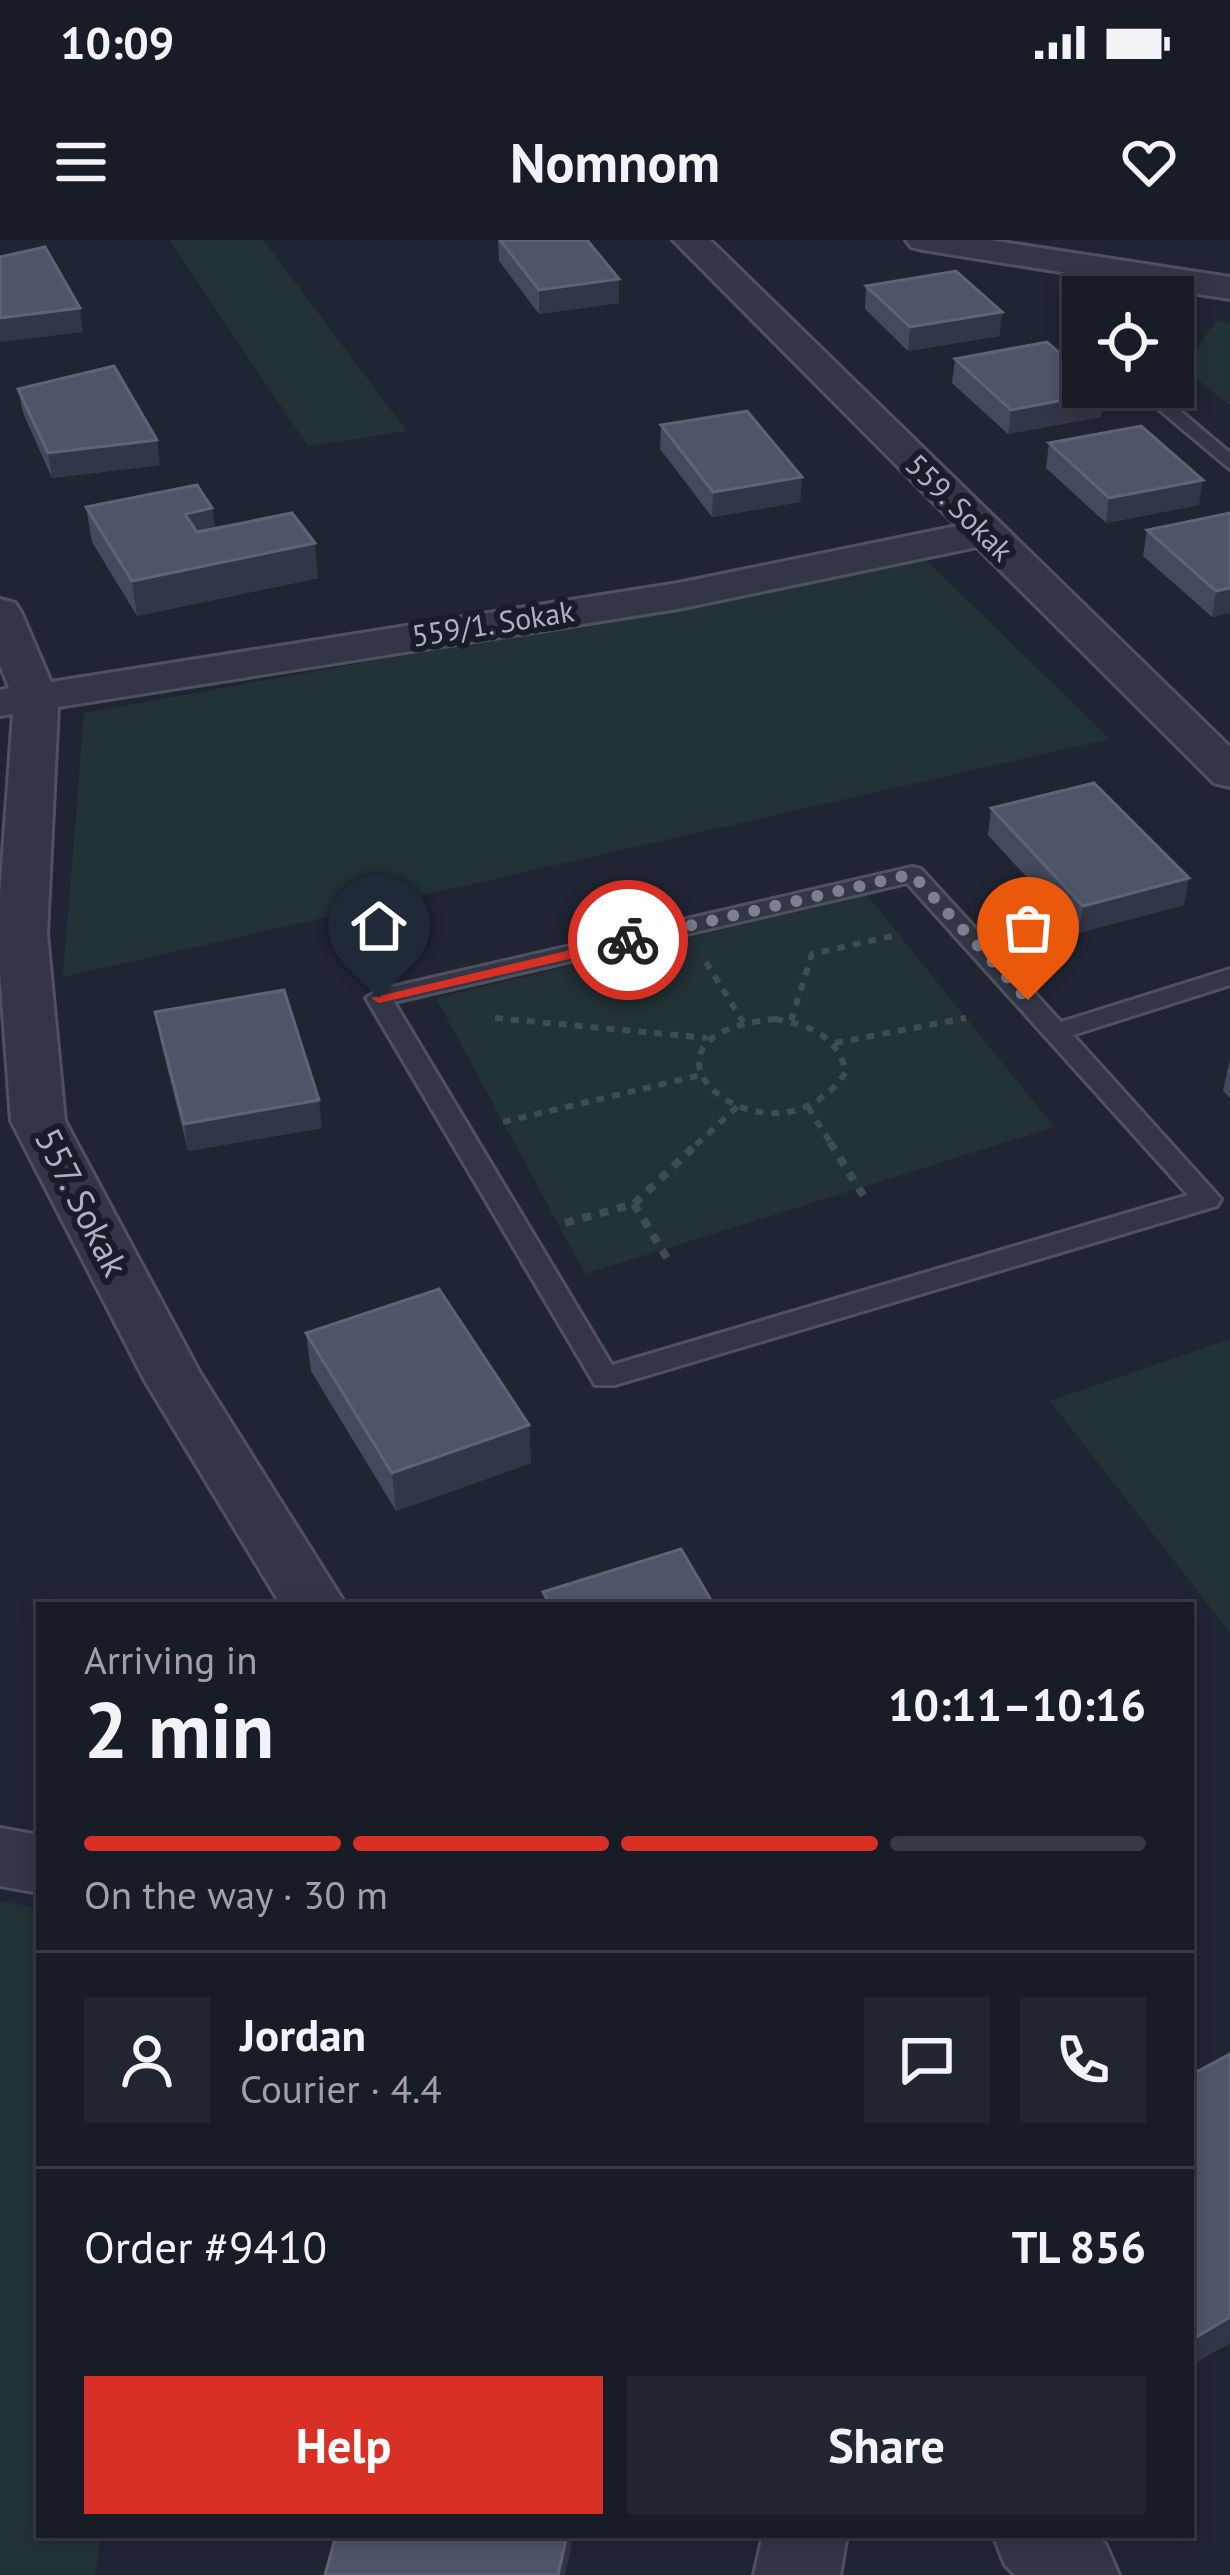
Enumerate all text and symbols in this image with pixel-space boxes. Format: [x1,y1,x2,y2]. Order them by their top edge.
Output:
text: 10:09 [60,13,174,71]
text: Nomnom [510,127,720,197]
icon: menu [48,129,114,195]
icon: heart [1116,129,1182,195]
map controls [1062,276,1194,408]
button: locate [1062,276,1194,408]
street label: 559. Sokak [898,445,1023,570]
street label: 559/1. Sokak [409,590,577,655]
pin [328,875,430,998]
pin [977,877,1079,1000]
courier [568,880,688,1000]
icon: home [346,893,412,959]
icon: bag [995,895,1061,961]
icon: bike [595,907,661,973]
street label: 557. Sokak [25,1120,140,1284]
text: Arriving in [84,1634,258,1685]
text: 10:11–10:16 [888,1675,1146,1733]
text: 2 min [84,1679,274,1780]
text: On the way · 30 m [84,1869,388,1920]
button: person [84,1997,210,2123]
button: chat [864,1997,990,2123]
button: phone [1020,1997,1146,2123]
text: Jordan [240,2005,366,2063]
text: Courier · 4.4 [240,2063,442,2114]
text: Order #9410 [84,2217,327,2275]
text: TL 856 [1012,2217,1146,2275]
button: Help [84,2376,603,2514]
button: Share [627,2376,1146,2514]

